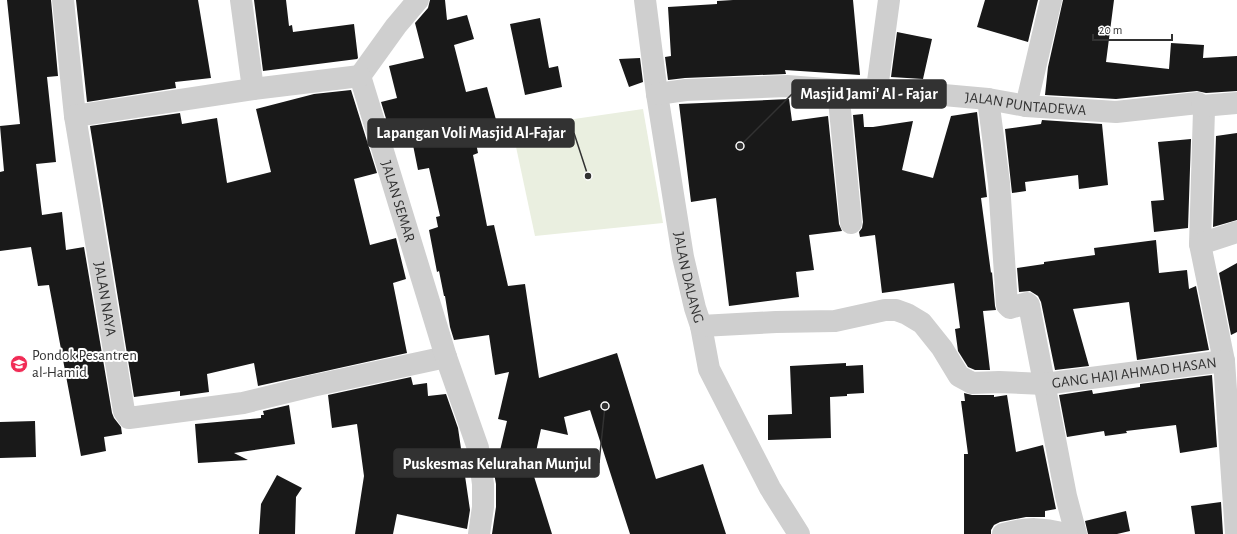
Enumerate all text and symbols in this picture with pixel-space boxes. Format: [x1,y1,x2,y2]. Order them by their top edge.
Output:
scale bar [1093,16,1172,42]
text: 20 m [1099,24,1122,36]
callout: Masjid Jami' Al - Fajar [792,80,946,108]
text: Masjid Jami' Al - Fajar [800,86,938,103]
street label: JALAN PUNTADEWA [964,90,1087,118]
callout: Lapangan Voli Masjid Al-Fajar [368,119,574,147]
text: Lapangan Voli Masjid Al-Fajar [376,125,566,142]
street label: JALAN SEMAR [378,159,417,244]
street label: JALAN DALANG [671,231,706,325]
street label: JALAN NAYA [91,261,118,338]
place label: Pondok Pesantren al-Hamid [32,348,137,380]
school or university icon: Pondok Pesantren al-Hamid [9,354,29,374]
street label: GANG HAJI AHMAD HASAN [1051,355,1217,391]
callout: Puskesmas Kelurahan Munjul [394,449,599,477]
text: Puskesmas Kelurahan Munjul [402,456,592,473]

